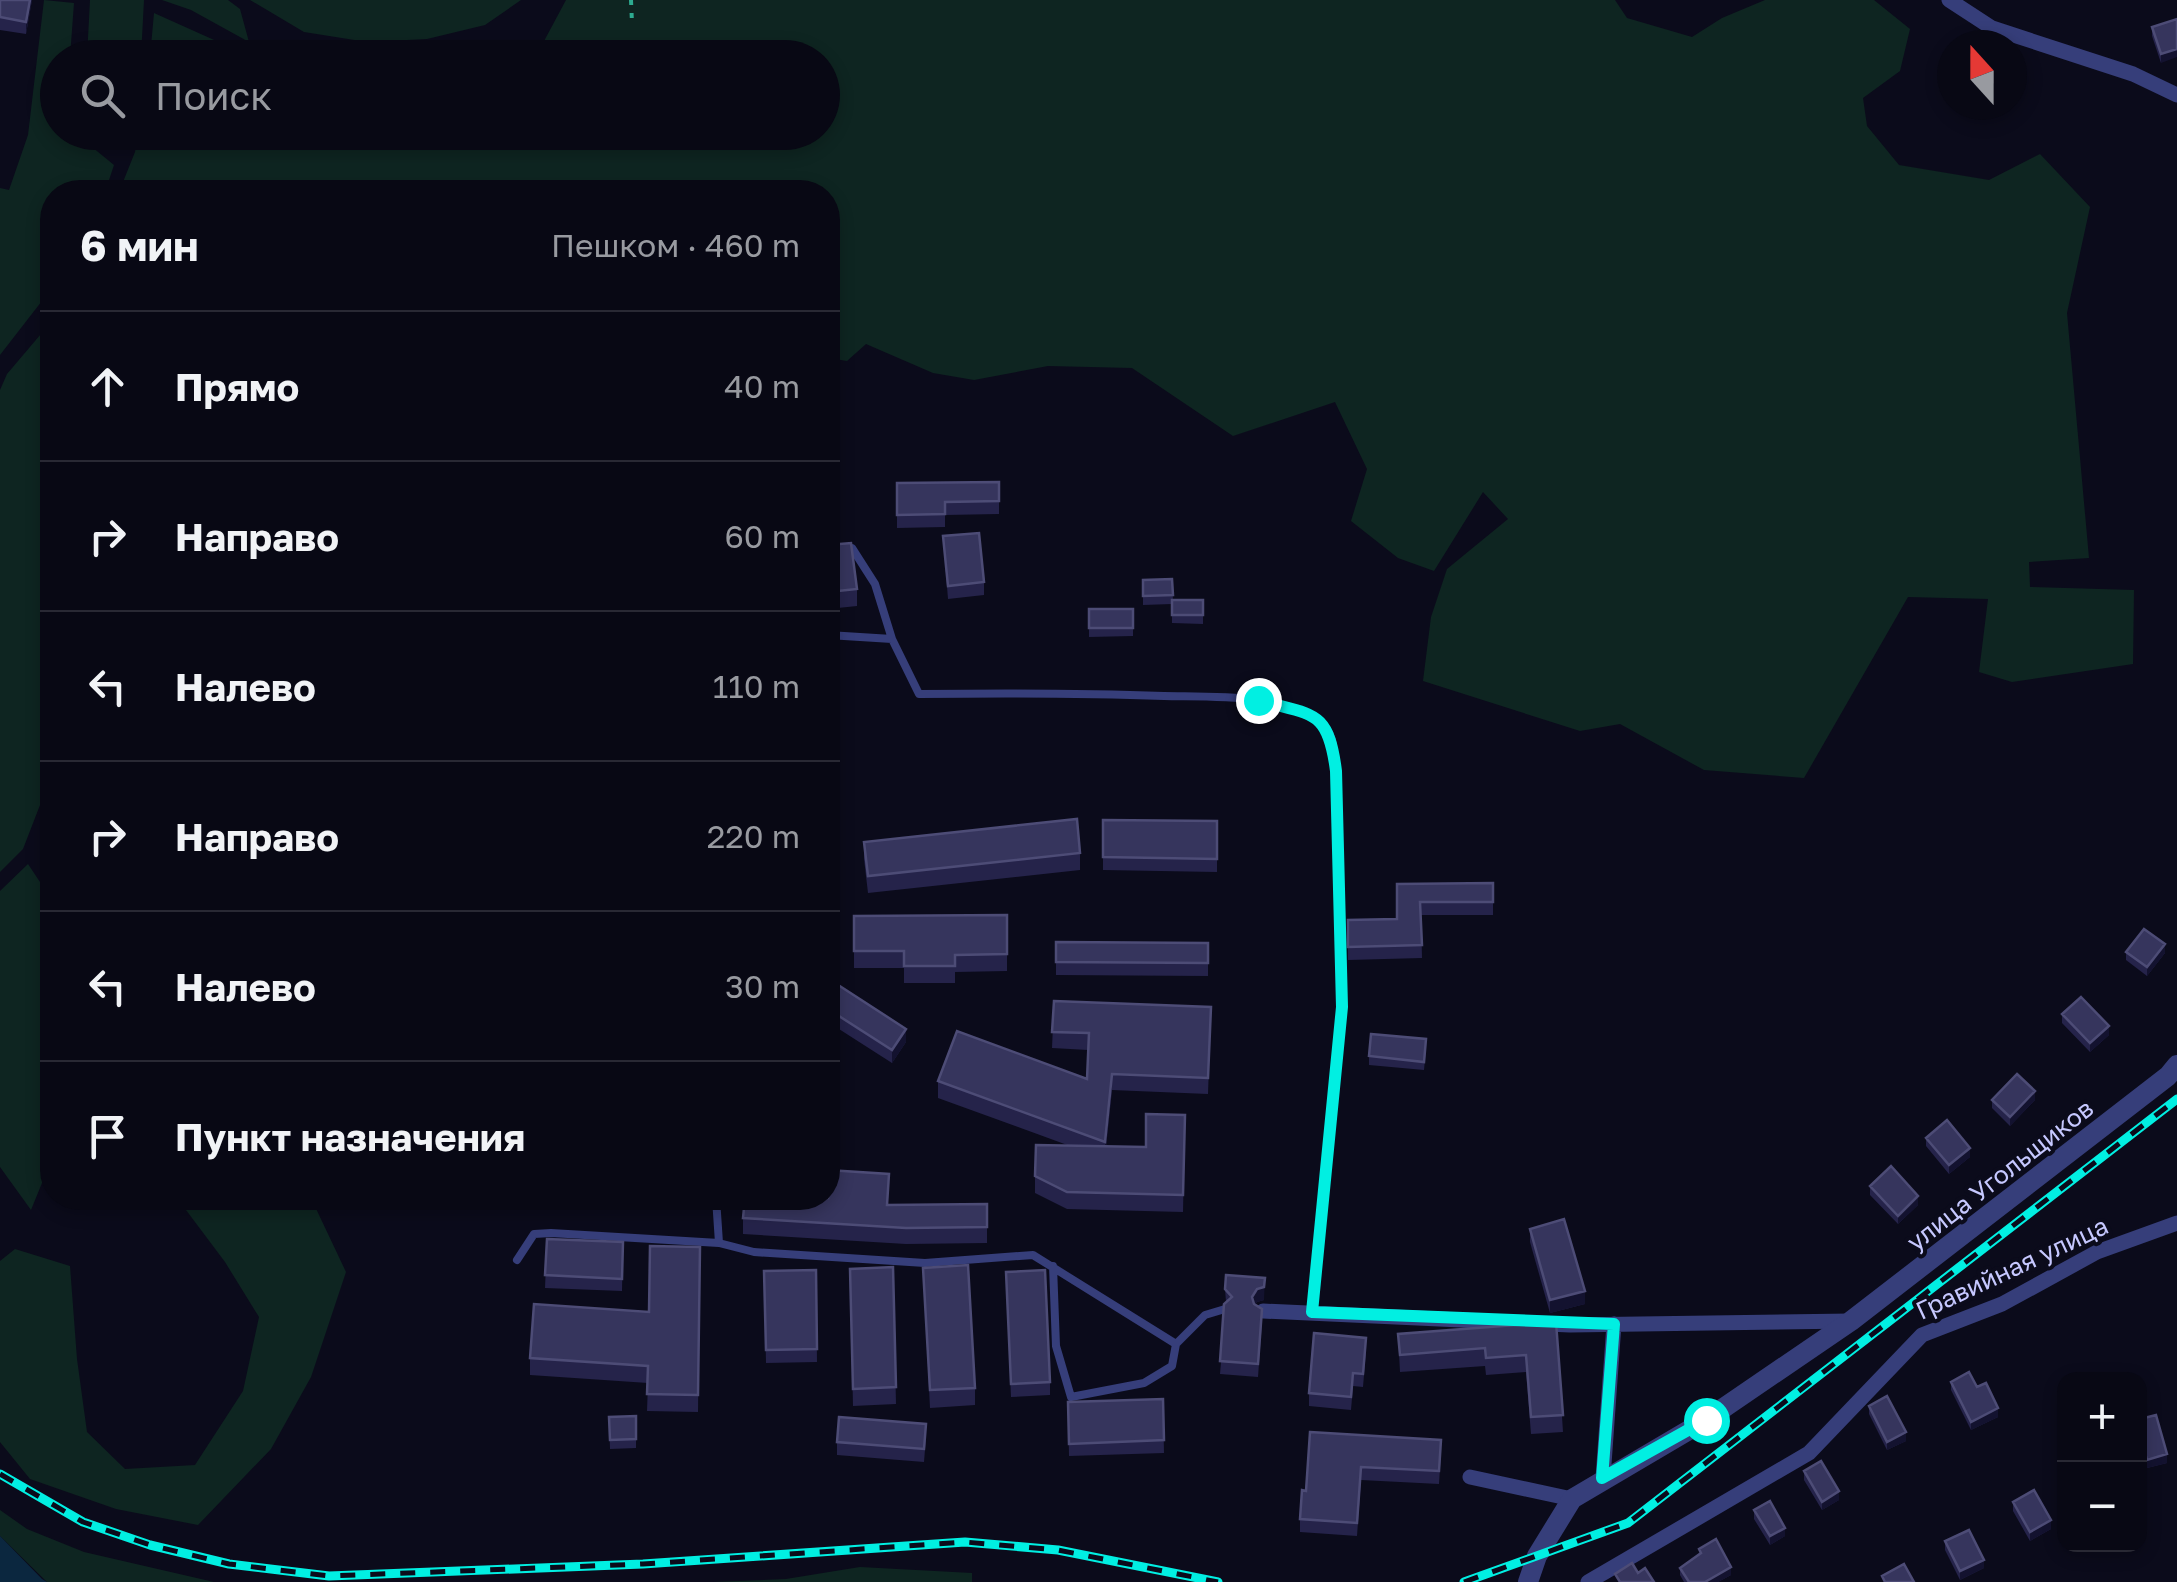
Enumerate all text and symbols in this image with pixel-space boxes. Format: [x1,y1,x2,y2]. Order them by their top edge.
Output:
north arrow [1937,30,2027,120]
search box [40,40,840,150]
icon: search [75,68,130,123]
text: Поиск [155,73,272,118]
text: 6 мин [80,220,199,270]
text: Пешком · 460 m [551,226,800,264]
icon: ahead [80,359,135,414]
text: Прямо [175,364,299,409]
text: 40 m [724,367,800,405]
icon: right [80,509,135,564]
text: Направо [175,514,339,559]
text: 60 m [724,517,800,555]
icon: left [80,659,135,714]
text: Налево [175,664,316,709]
text: 110 m [713,667,800,705]
route end [1236,678,1282,724]
icon: right [80,809,135,864]
text: Направо [175,814,339,859]
text: 220 m [707,817,800,855]
icon: left [80,959,135,1014]
text: Налево [175,964,316,1009]
text: 30 m [725,967,800,1005]
street label: улица Угольщиков [1900,1092,2099,1257]
icon: arrive [80,1109,135,1164]
text: Пункт назначения [175,1114,525,1159]
street label: Гравийная улица [1911,1209,2113,1326]
map controls [2057,1372,2147,1552]
button: + [2057,1372,2147,1462]
route start [1684,1398,1730,1444]
button: − [2057,1462,2147,1552]

